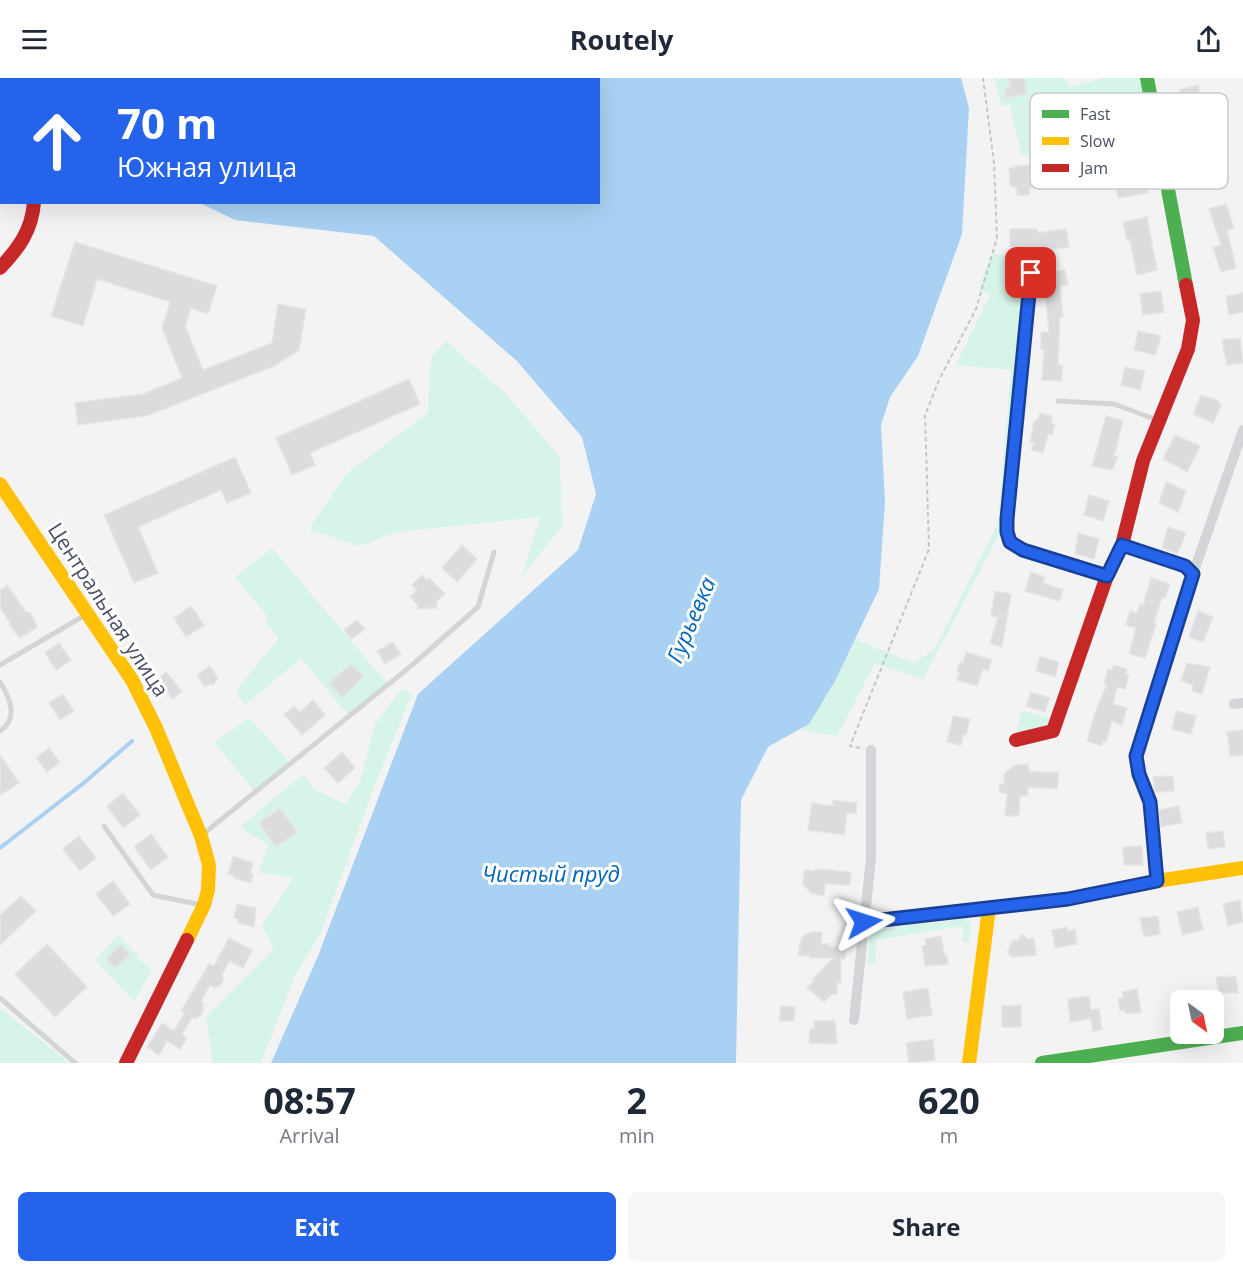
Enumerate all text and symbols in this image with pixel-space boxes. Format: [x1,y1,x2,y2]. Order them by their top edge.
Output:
text: Routely [570,21,673,58]
icon: menu [18,23,51,56]
icon: share [1192,23,1225,56]
legend [1030,93,1228,189]
text: 70 m [117,94,217,151]
icon: ahead [18,102,96,180]
text: Fast [1080,103,1111,125]
text: Slow [1080,130,1115,152]
text: Южная улица [117,148,297,185]
text: Jam [1078,157,1108,179]
pin [1005,247,1056,298]
icon: arrive [1014,256,1047,289]
street label: Центральная улица [42,517,176,702]
water label: Гурьевка [659,572,722,667]
water label: Чистый пруд [482,858,620,888]
position arrow [832,890,896,954]
north arrow [1170,990,1224,1044]
map controls [1170,990,1224,1044]
text: 08:57 [263,1076,356,1125]
text: 2 [627,1076,647,1125]
text: 620 [918,1076,980,1125]
text: Arrival [279,1122,340,1149]
text: min [619,1122,655,1149]
text: m [940,1122,958,1149]
button: Exit [18,1192,616,1261]
button: Share [628,1192,1225,1261]

